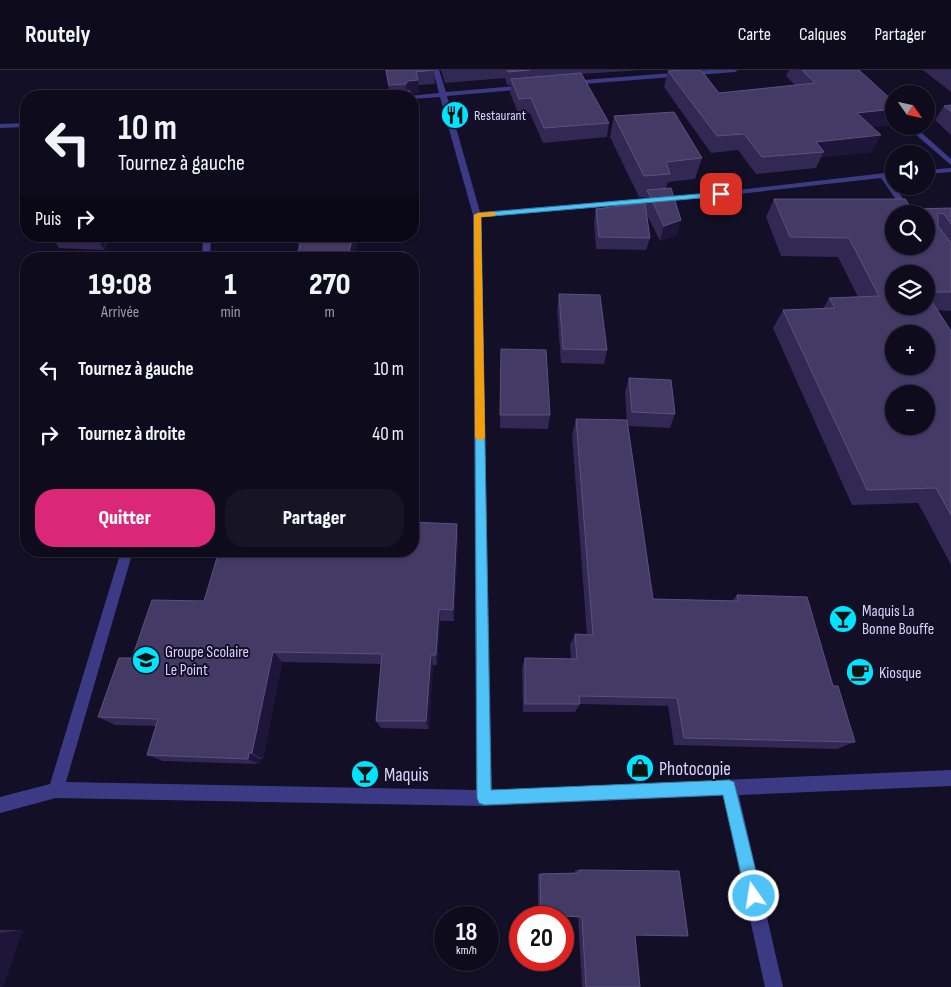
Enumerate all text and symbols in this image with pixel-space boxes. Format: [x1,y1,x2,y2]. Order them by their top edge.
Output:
text: Routely [25,20,90,49]
text: Carte [738,24,771,45]
text: Calques [799,24,846,45]
text: Partager [874,24,926,45]
north arrow [885,85,935,135]
map controls [885,85,935,435]
restaurant icon: Restaurant [440,100,470,130]
text: 10 m [118,107,177,150]
place label: Restaurant [474,107,526,124]
icon: left [35,110,100,175]
button: sound [885,145,935,195]
text: Tournez à gauche [118,150,245,177]
pin [700,173,742,215]
icon: arrive [707,180,735,208]
icon: right [71,205,99,233]
button: search [885,205,935,255]
text: Puis [35,208,61,231]
button: layers [885,265,935,315]
text: 19:08 [88,267,152,303]
text: 1 [224,267,237,303]
text: 270 [309,267,351,303]
text: Arrivée [101,303,139,322]
text: min [220,303,241,322]
text: m [325,303,335,322]
button: + [885,325,935,375]
icon: left [35,356,63,384]
text: Tournez à gauche [78,358,194,381]
text: 10 m [374,358,404,381]
button: − [885,385,935,435]
icon: right [35,421,63,449]
text: Tournez à droite [78,423,186,446]
text: 40 m [372,423,404,446]
button: Quitter [35,489,215,547]
button: Partager [225,489,404,547]
place label: Maquis La Bonne Bouffe [862,602,934,639]
bar icon: Maquis La Bonne Bouffe [828,604,858,634]
place label: Groupe Scolaire Le Point [165,643,249,680]
school or university icon: Groupe Scolaire Le Point [131,645,161,675]
cafe icon: Kiosque [845,657,875,687]
place label: Kiosque [879,664,921,683]
shop icon: Photocopie [625,753,655,783]
place label: Photocopie [659,758,731,781]
bar icon: Maquis [350,759,380,789]
place label: Maquis [384,764,429,787]
position arrow [727,869,779,921]
speed limit sign: 20 [509,906,574,971]
text: 18 [456,917,477,948]
text: km/h [456,943,477,958]

